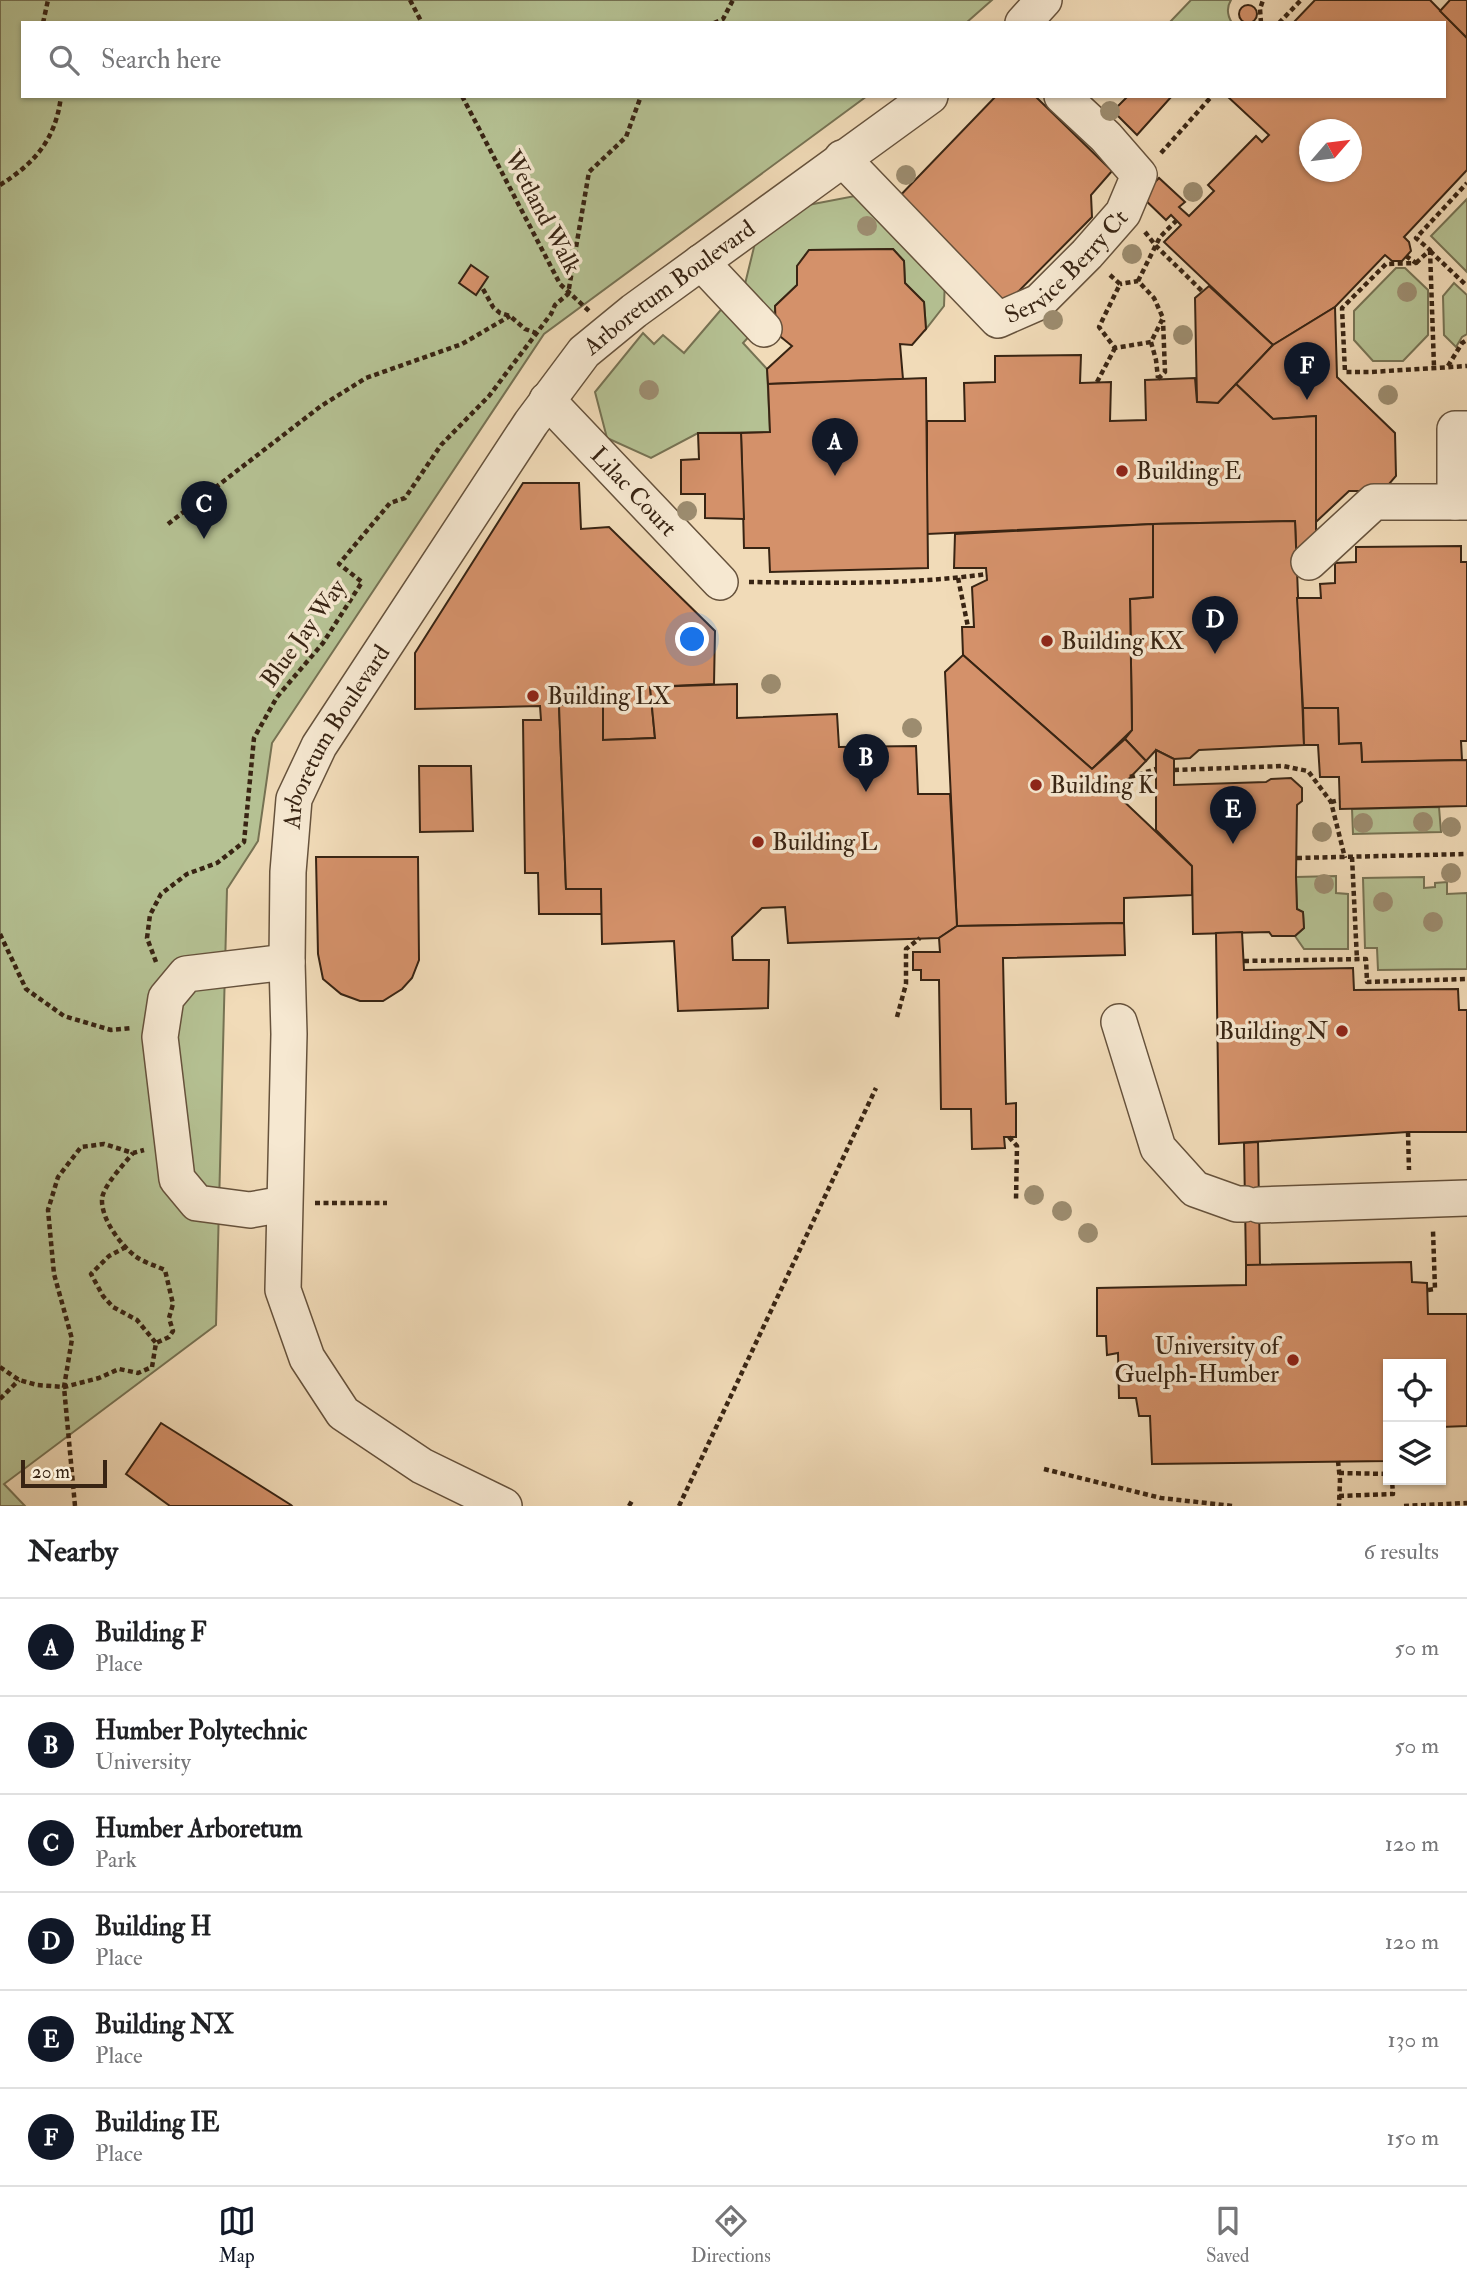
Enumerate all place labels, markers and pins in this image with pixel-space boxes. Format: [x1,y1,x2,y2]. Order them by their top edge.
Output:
pin: F [1284,342,1330,400]
pin: A [812,418,858,476]
place label: Building E [1136,456,1241,487]
marker: Building E [1114,463,1130,479]
pin: C [181,481,227,539]
pin: D [1192,596,1238,654]
place label: Building KX [1061,626,1185,657]
marker: Building KX [1039,633,1055,649]
place label: Building LX [547,681,671,712]
marker: Building LX [525,688,541,704]
pin: B [843,734,889,792]
place label: Building K [1050,770,1155,801]
marker: Building K [1028,777,1044,793]
pin: E [1210,786,1256,844]
place label: Building L [772,827,878,858]
marker: Building L [750,834,766,850]
place label: Building N [1218,1016,1329,1047]
marker: Building N [1334,1023,1350,1039]
place label: University of Guelph-Humber [1114,1331,1282,1390]
marker: University of Guelph-Humber [1285,1352,1301,1368]

